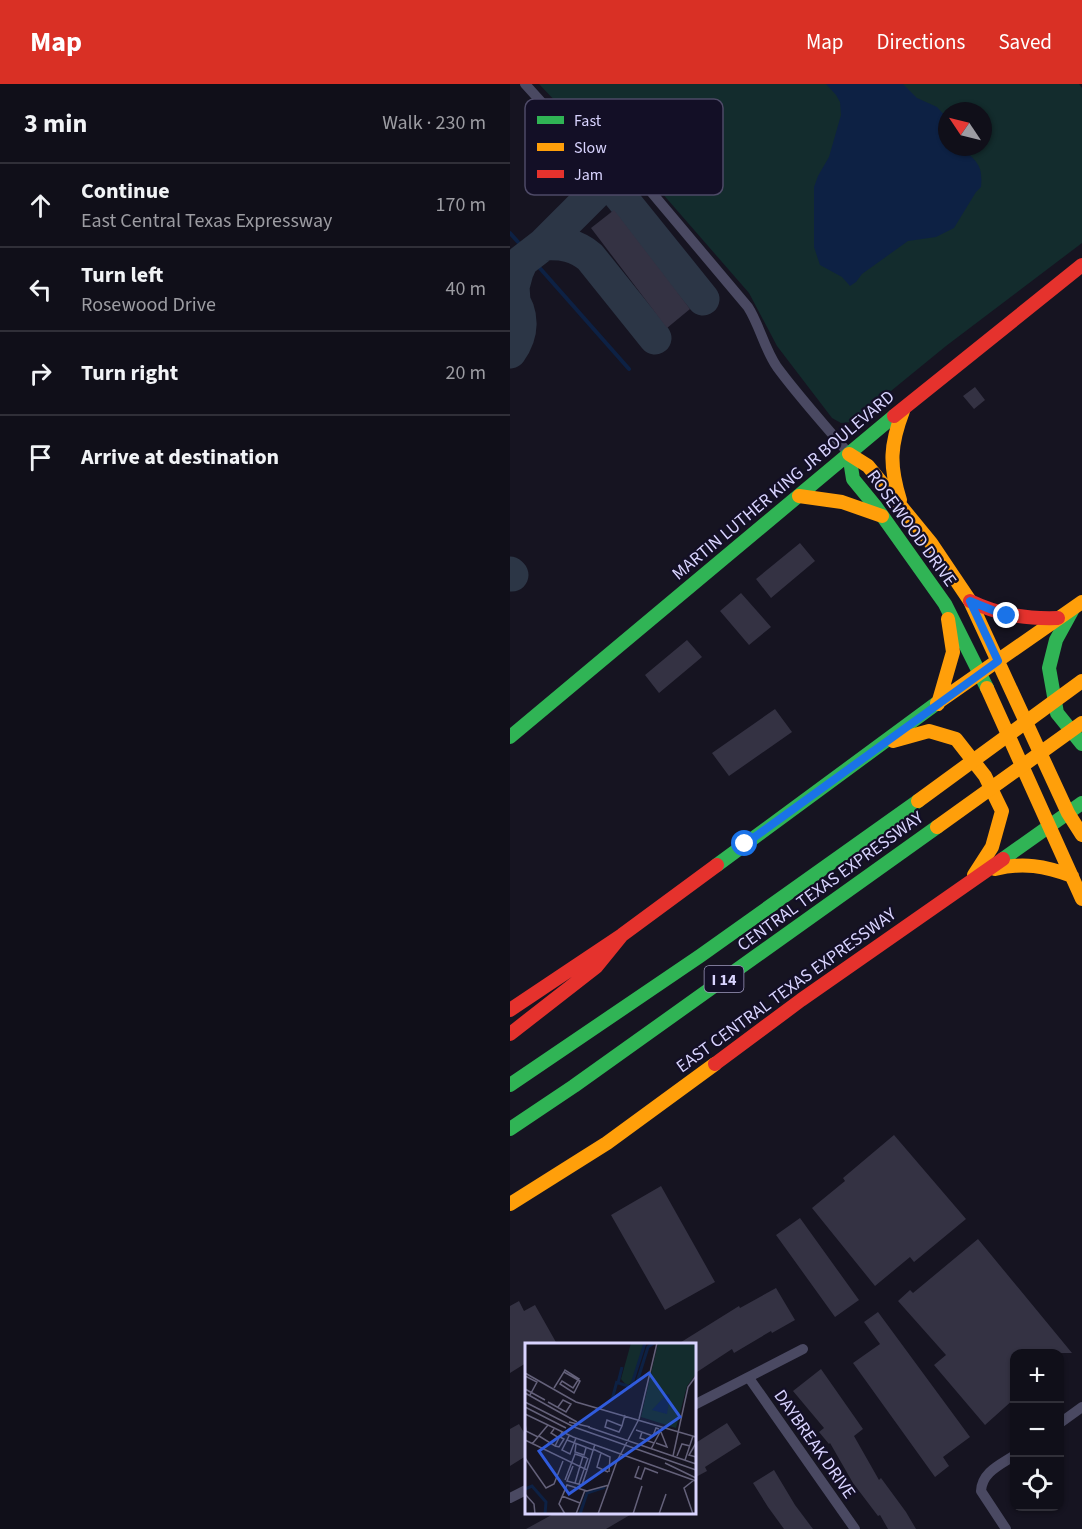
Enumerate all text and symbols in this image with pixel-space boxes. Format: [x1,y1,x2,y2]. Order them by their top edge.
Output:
text: Map [30,22,82,62]
text: Map [806,27,844,57]
text: Directions [877,27,965,57]
text: Saved [998,27,1052,57]
legend [525,99,723,195]
north arrow [938,102,992,156]
text: 3 min [24,105,87,142]
text: Walk · 230 m [382,109,486,137]
text: Fast [574,110,602,132]
text: Slow [574,137,607,159]
text: Jam [574,164,603,186]
text: Continue [81,175,170,207]
icon: ahead [24,189,57,222]
text: 170 m [436,191,486,219]
text: East Central Texas Expressway [81,207,332,235]
text: Turn left [81,259,163,291]
icon: left [24,273,57,306]
text: 40 m [446,275,486,303]
text: Rosewood Drive [81,291,216,319]
icon: right [24,357,57,390]
text: Turn right [81,357,178,389]
text: 20 m [446,359,486,387]
street label: MARTIN LUTHER KING JR BOULEVARD [667,385,900,586]
icon: arrive [24,441,57,474]
text: Arrive at destination [81,441,279,473]
street label: ROSEWOOD DRIVE [861,465,962,592]
route end [993,602,1019,628]
street label: CENTRAL TEXAS EXPRESSWAY [732,805,929,958]
route start [731,830,757,856]
street label: EAST CENTRAL TEXAS EXPRESSWAY [671,902,902,1079]
road number: I 14 [704,966,744,992]
inset map [525,1343,696,1514]
map controls [1010,1349,1064,1511]
button: + [1010,1349,1064,1403]
street label: DAYBREAK DRIVE [768,1385,862,1504]
button: − [1010,1403,1064,1457]
button: locate [1010,1457,1064,1511]

